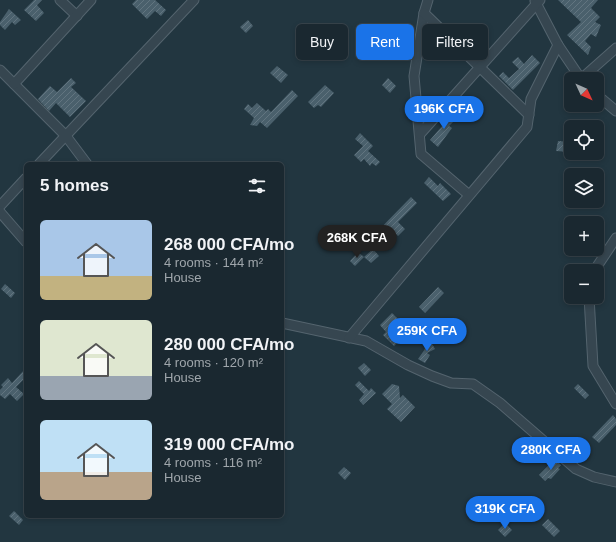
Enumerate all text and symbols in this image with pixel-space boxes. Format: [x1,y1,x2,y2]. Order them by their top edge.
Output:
chip: Buy [296,24,348,60]
chip: Rent [356,24,414,60]
chip: Filters [422,24,488,60]
north arrow [564,72,604,112]
map controls [564,72,604,304]
pin: 196K CFA [403,96,485,130]
text: 196K CFA [414,101,474,116]
button: locate [564,120,604,160]
button: layers [564,168,604,208]
icon: filters [246,175,268,197]
text: 5 homes [40,176,109,195]
button: + [564,216,604,256]
pin: 268K CFA [316,225,398,259]
text: 268K CFA [327,230,387,245]
text: 268 000 CFA/mo [164,235,294,254]
icon: home [72,236,120,284]
text: 4 rooms · 144 m² [164,255,263,270]
button: − [564,264,604,304]
text: House [164,270,202,285]
pin: 259K CFA [386,318,468,352]
text: 259K CFA [397,323,457,338]
text: 280 000 CFA/mo [164,335,294,354]
icon: home [72,336,120,384]
text: 4 rooms · 120 m² [164,355,263,370]
text: House [164,370,202,385]
text: 319 000 CFA/mo [164,435,294,454]
icon: home [72,436,120,484]
pin: 280K CFA [510,437,592,471]
text: 280K CFA [521,442,581,457]
text: 4 rooms · 116 m² [164,455,262,470]
text: House [164,470,202,485]
pin: 319K CFA [464,496,546,530]
text: 319K CFA [475,501,535,516]

